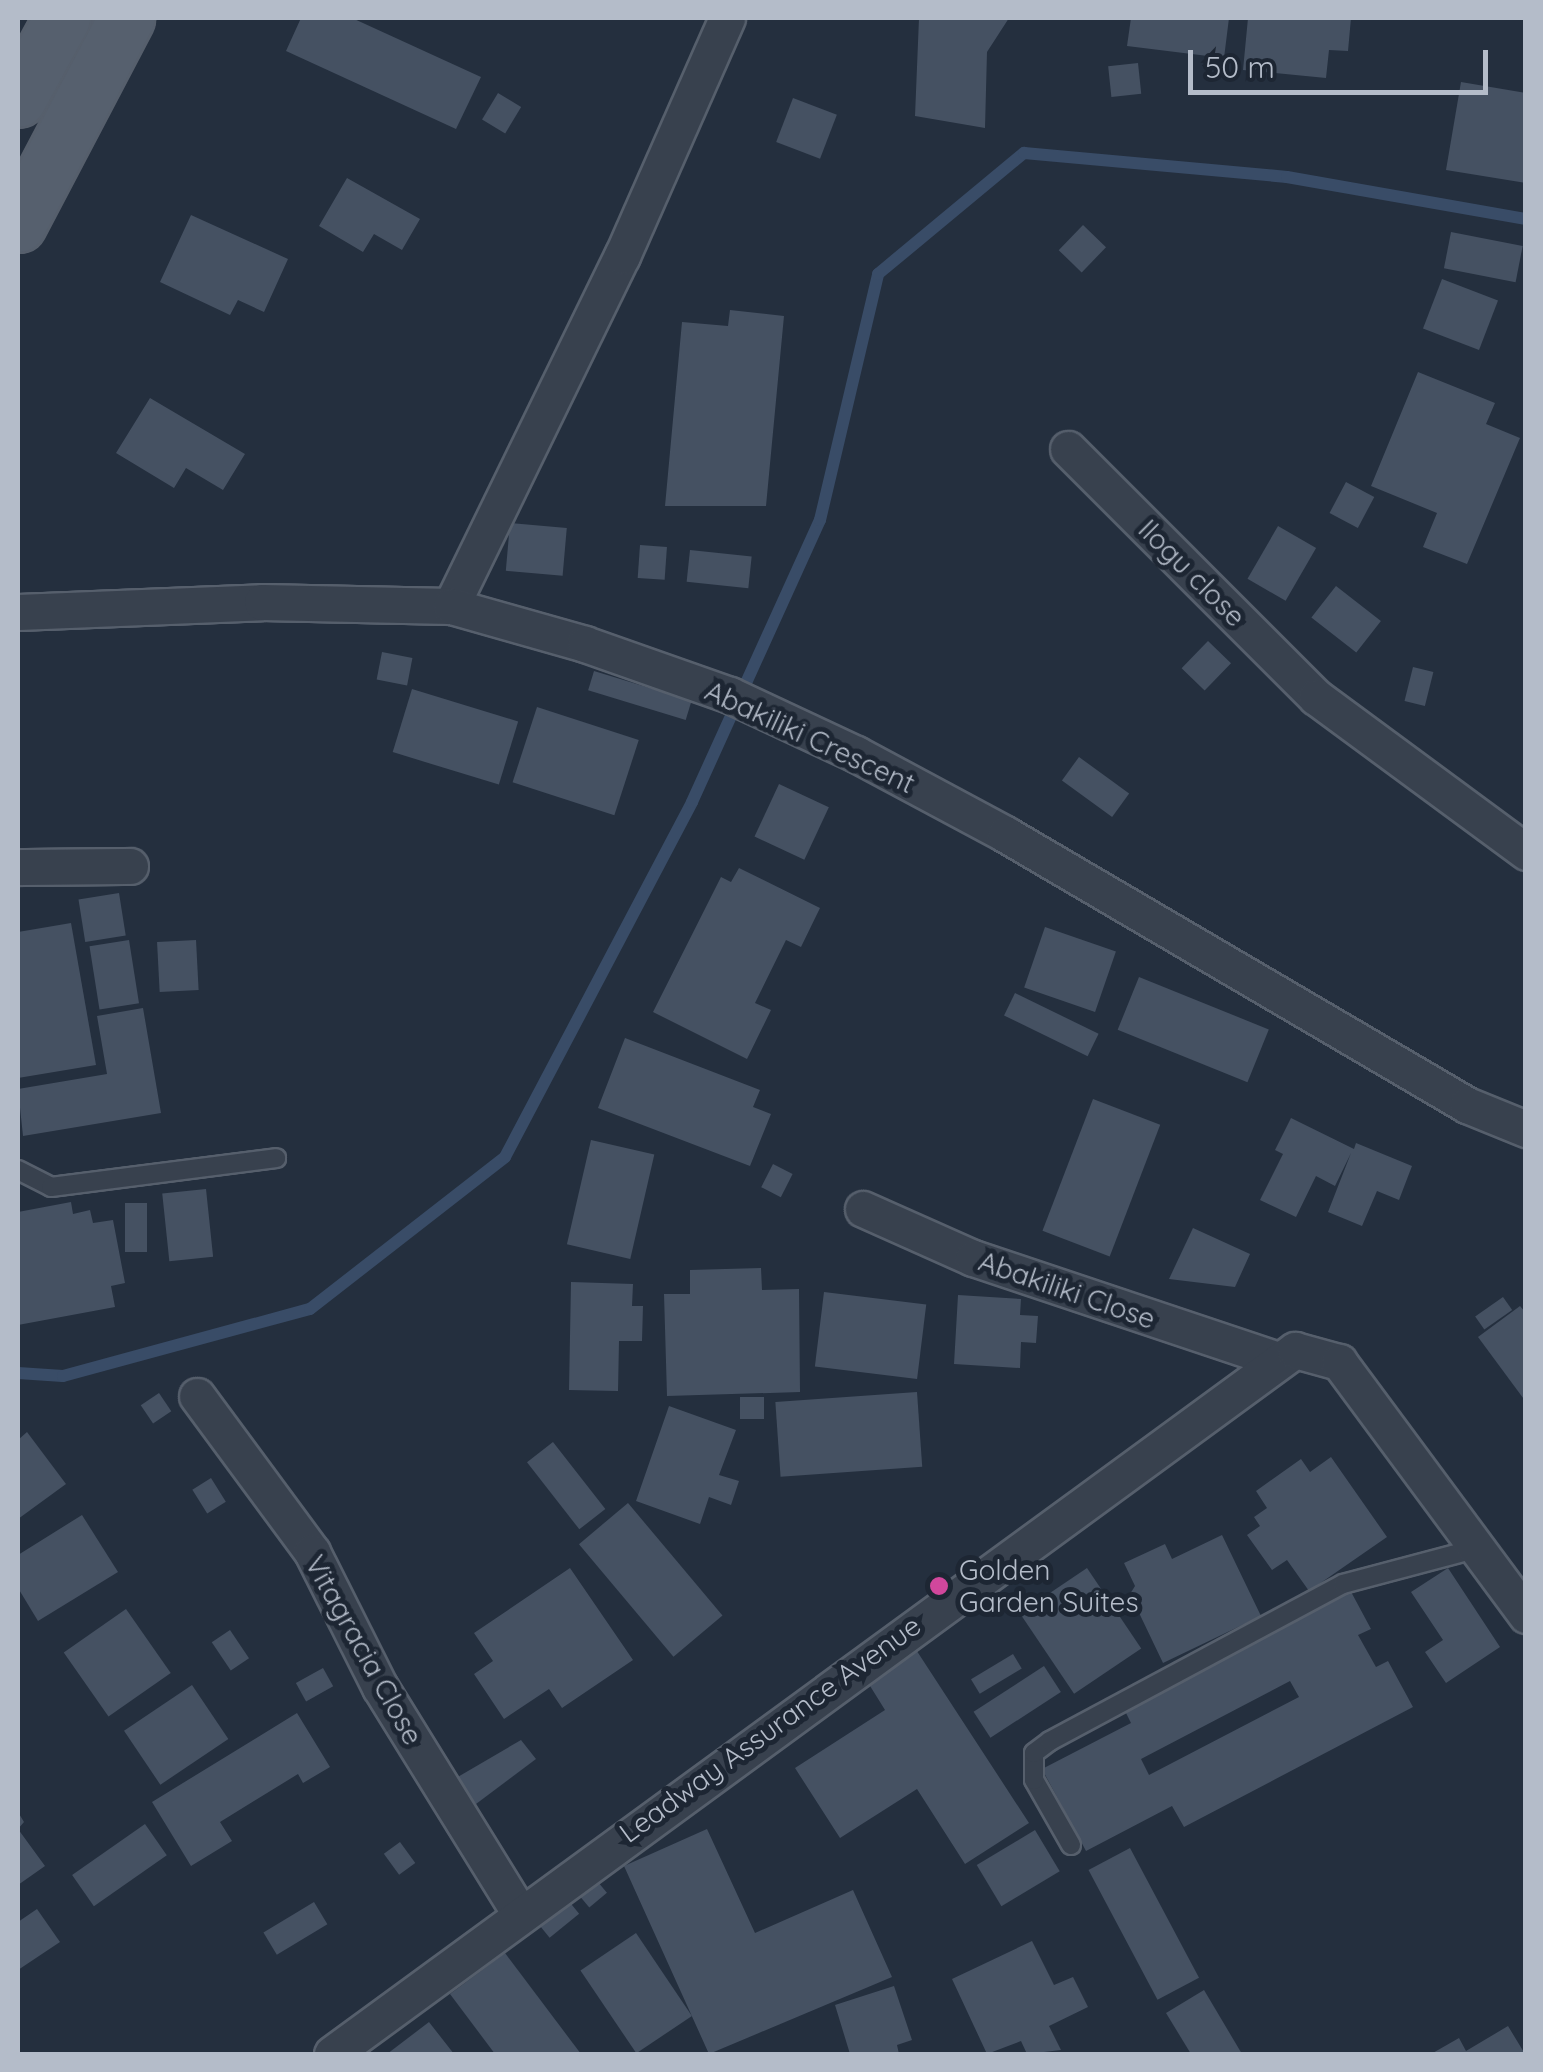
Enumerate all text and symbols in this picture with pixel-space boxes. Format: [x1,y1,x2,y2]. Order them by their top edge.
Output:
scale bar [1193,30,1493,92]
text: 50 m [1205,48,1275,86]
street label: Ilogu close [1132,513,1252,633]
street label: Abakiliki Crescent [700,674,920,800]
street label: Abakiliki Close [974,1244,1160,1336]
street label: Vitagracia Close [298,1549,430,1751]
place label: Golden Garden Suites [959,1553,1139,1619]
marker: Golden Garden Suites [928,1575,950,1597]
street label: Leadway Assurance Avenue [613,1608,927,1850]

